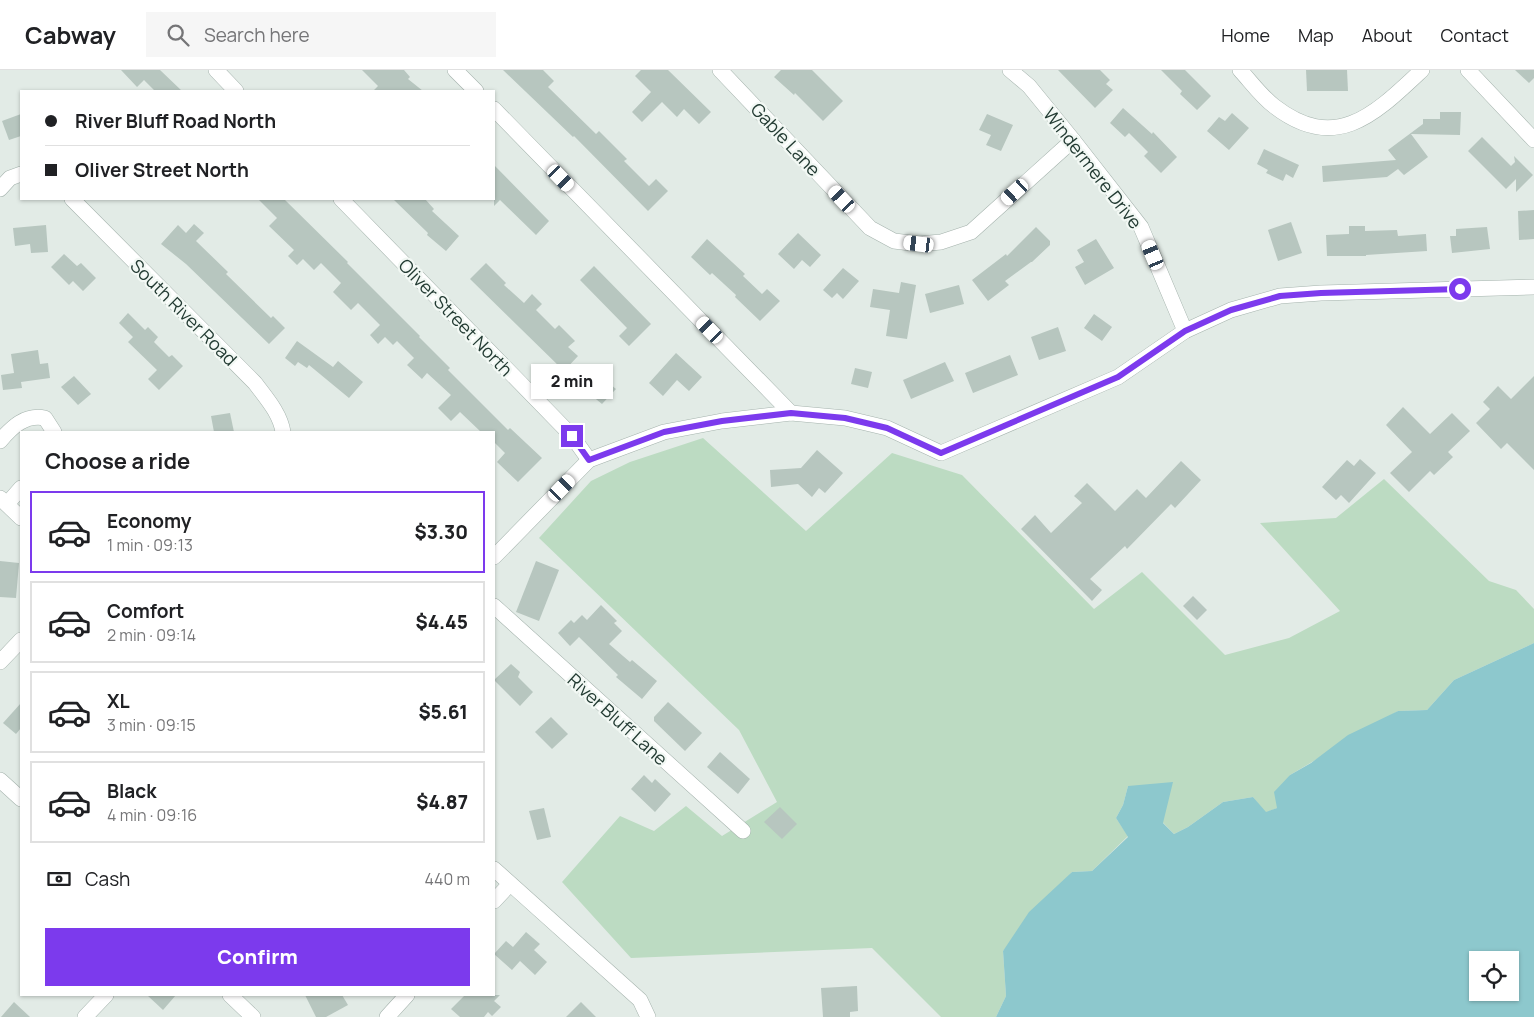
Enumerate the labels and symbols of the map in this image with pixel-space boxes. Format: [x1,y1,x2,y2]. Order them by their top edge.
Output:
street label: Gable Lane [746,97,826,181]
street label: Windermere Drive [1038,103,1148,233]
car [545,162,576,194]
car [998,176,1031,208]
car [826,183,857,215]
car [903,235,934,253]
car [1140,238,1165,272]
street label: South River Road [125,253,243,371]
street label: Oliver Street North [394,253,518,381]
route start [1449,278,1471,300]
car [694,314,725,346]
callout: 2 min [531,364,613,398]
route end [561,425,583,447]
car [546,472,577,504]
street label: River Bluff Lane [563,668,673,770]

